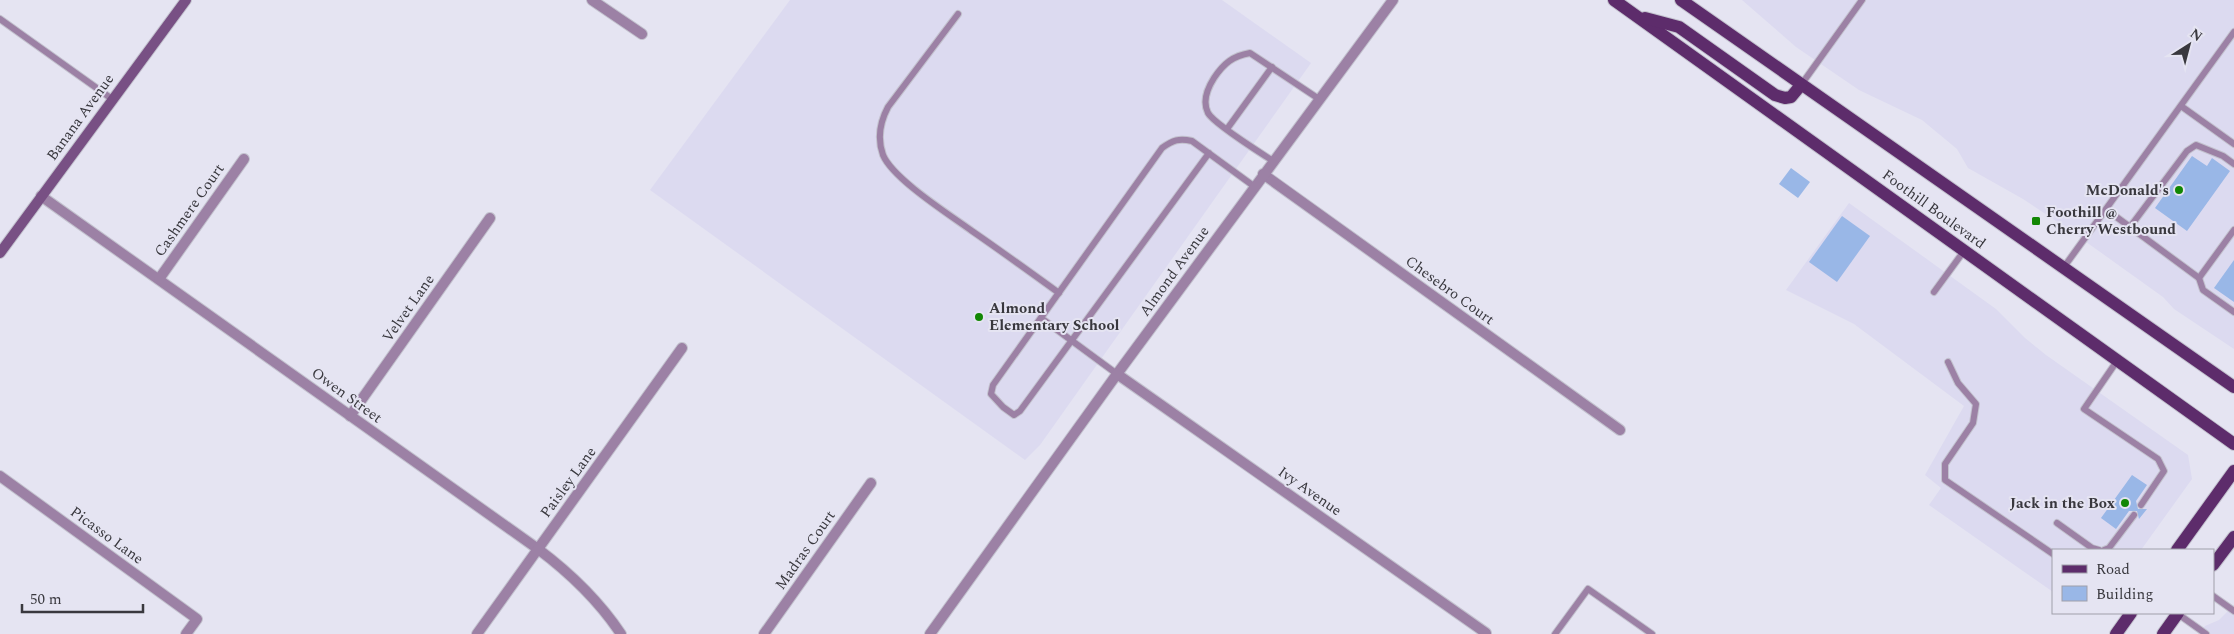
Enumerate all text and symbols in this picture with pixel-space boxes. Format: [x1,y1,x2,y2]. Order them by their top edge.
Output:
north arrow [2164,20,2214,70]
text: N [2186,23,2207,47]
street label: Banana Avenue [41,69,120,165]
street label: Cashmere Court [149,159,230,262]
street label: Foothill Boulevard [1877,164,1990,255]
place label: McDonald's [2086,179,2169,202]
marker: McDonald's [2173,184,2185,196]
place label: Foothill @ Cherry Westbound [2046,201,2176,241]
marker: Foothill @ Cherry Westbound [2030,215,2042,227]
street label: Almond Avenue [1134,221,1215,321]
street label: Chesebro Court [1400,250,1499,331]
street label: Velvet Lane [377,270,440,347]
place label: Almond Elementary School [989,297,1120,337]
marker: Almond Elementary School [973,311,985,323]
street label: Owen Street [306,362,387,429]
street label: Paisley Lane [535,442,602,523]
street label: Ivy Avenue [1273,461,1346,522]
place label: Jack in the Box [2010,492,2115,515]
marker: Jack in the Box [2119,497,2131,509]
street label: Picasso Lane [65,501,148,570]
street label: Madras Court [769,506,841,595]
legend [2052,549,2214,614]
text: Road [2096,558,2130,581]
scale bar [22,582,144,614]
text: Building [2096,583,2153,606]
text: 50 m [30,588,62,611]

